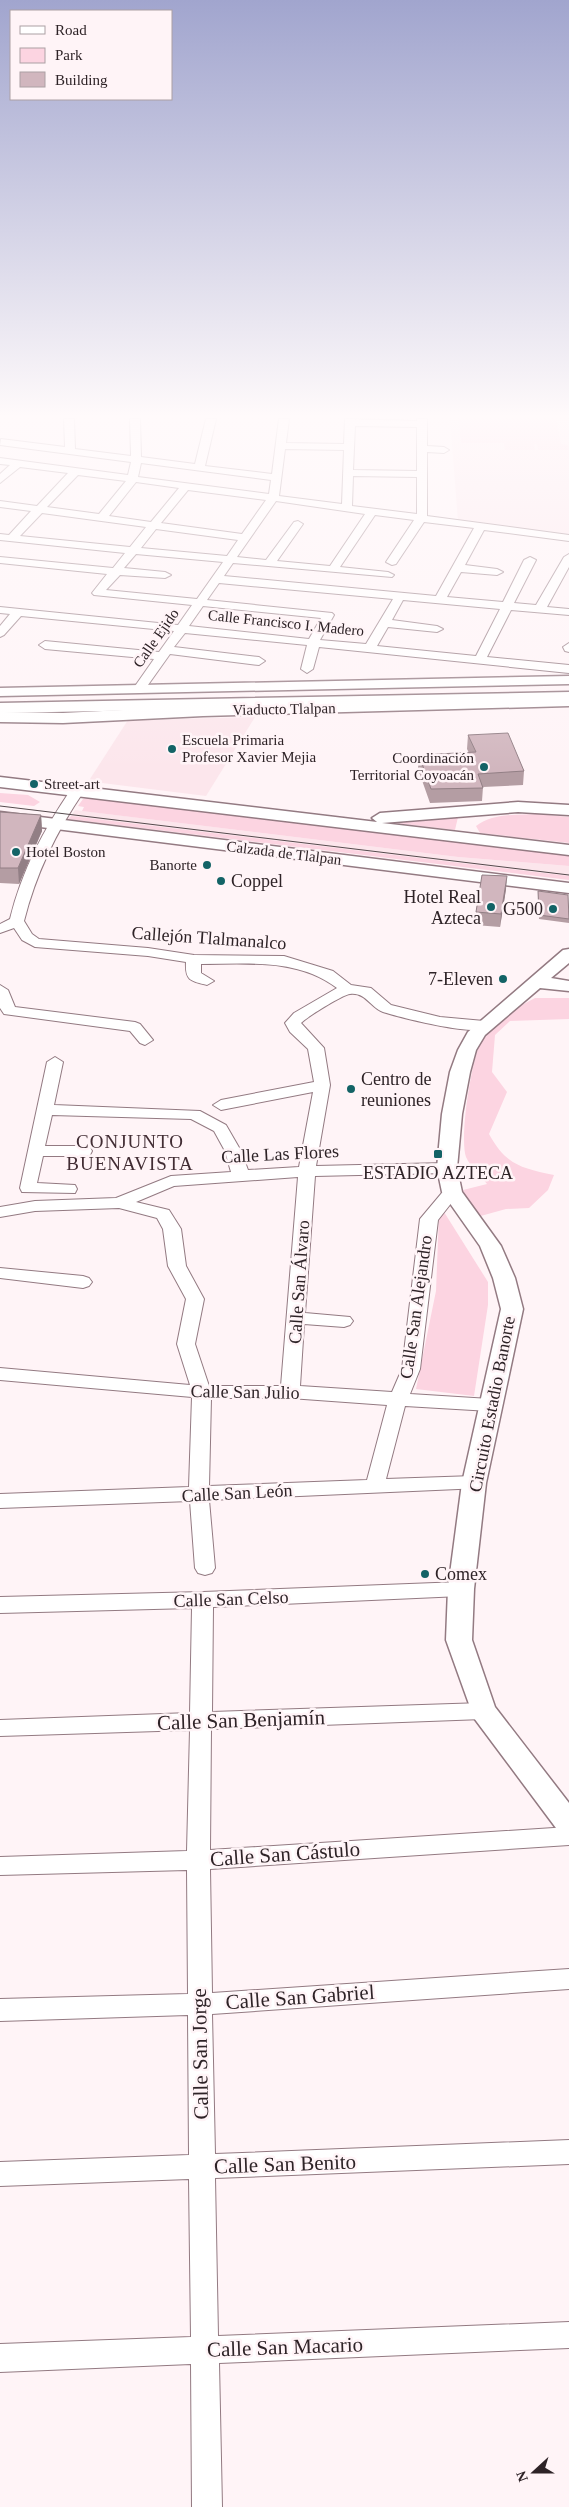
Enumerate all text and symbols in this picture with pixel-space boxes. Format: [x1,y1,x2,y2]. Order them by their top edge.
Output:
legend [10,10,172,100]
text: Road [55,22,87,38]
text: Park [55,47,83,63]
text: Building [55,72,108,88]
street label: Calle Ejido [130,606,182,670]
street label: Calle Francisco I. Madero [207,607,365,639]
street label: Viaducto Tlalpan [232,700,336,718]
place label: Escuela Primaria Profesor Xavier Mejia [182,732,316,765]
marker: Escuela Primaria Profesor Xavier Mejia [166,743,178,755]
place label: Coordinación Territorial Coyoacán [350,750,474,783]
marker: Coordinación Territorial Coyoacán [478,761,490,773]
place label: Street-art [44,776,101,792]
marker: Street-art [28,778,40,790]
street label: Calzada de Tlalpan [226,838,343,868]
place label: Hotel Boston [26,844,106,860]
marker: Hotel Boston [10,846,22,858]
place label: Banorte [150,857,197,873]
marker: Banorte [201,859,213,871]
place label: Coppel [231,871,283,891]
marker: Coppel [215,875,227,887]
place label: Hotel Real Azteca [404,887,481,928]
place label: G500 [503,899,543,919]
marker: Hotel Real Azteca [485,901,497,913]
marker: G500 [547,903,559,915]
street label: Callejón Tlalmanalco [131,923,287,953]
place label: 7-Eleven [428,969,493,989]
marker: 7-Eleven [497,973,509,985]
place label: Centro de reuniones [361,1069,431,1110]
marker: Centro de reuniones [345,1083,357,1095]
district label: CONJUNTO BUENAVISTA [66,1131,194,1174]
street label: Calle Las Flores [221,1141,339,1167]
marker: ESTADIO AZTECA [432,1148,444,1160]
place label: ESTADIO AZTECA [363,1163,513,1183]
street label: Calle San Álvaro [284,1219,313,1345]
street label: Calle San Alejandro [396,1234,436,1380]
street label: Circuito Estadio Banorte [465,1314,519,1494]
street label: Calle San Julio [190,1381,300,1403]
street label: Calle San León [181,1480,293,1506]
place label: Comex [435,1564,487,1584]
marker: Comex [419,1568,431,1580]
street label: Calle San Celso [173,1587,289,1611]
street label: Calle San Benjamín [157,1705,326,1735]
street label: Calle San Cástulo [209,1837,361,1871]
street label: Calle San Gabriel [225,1980,375,2014]
street label: Calle San Jorge [187,1988,213,2120]
street label: Calle San Benito [213,2150,357,2178]
street label: Calle San Macario [206,2332,364,2362]
north arrow [509,2447,559,2497]
text: N [514,2469,531,2484]

